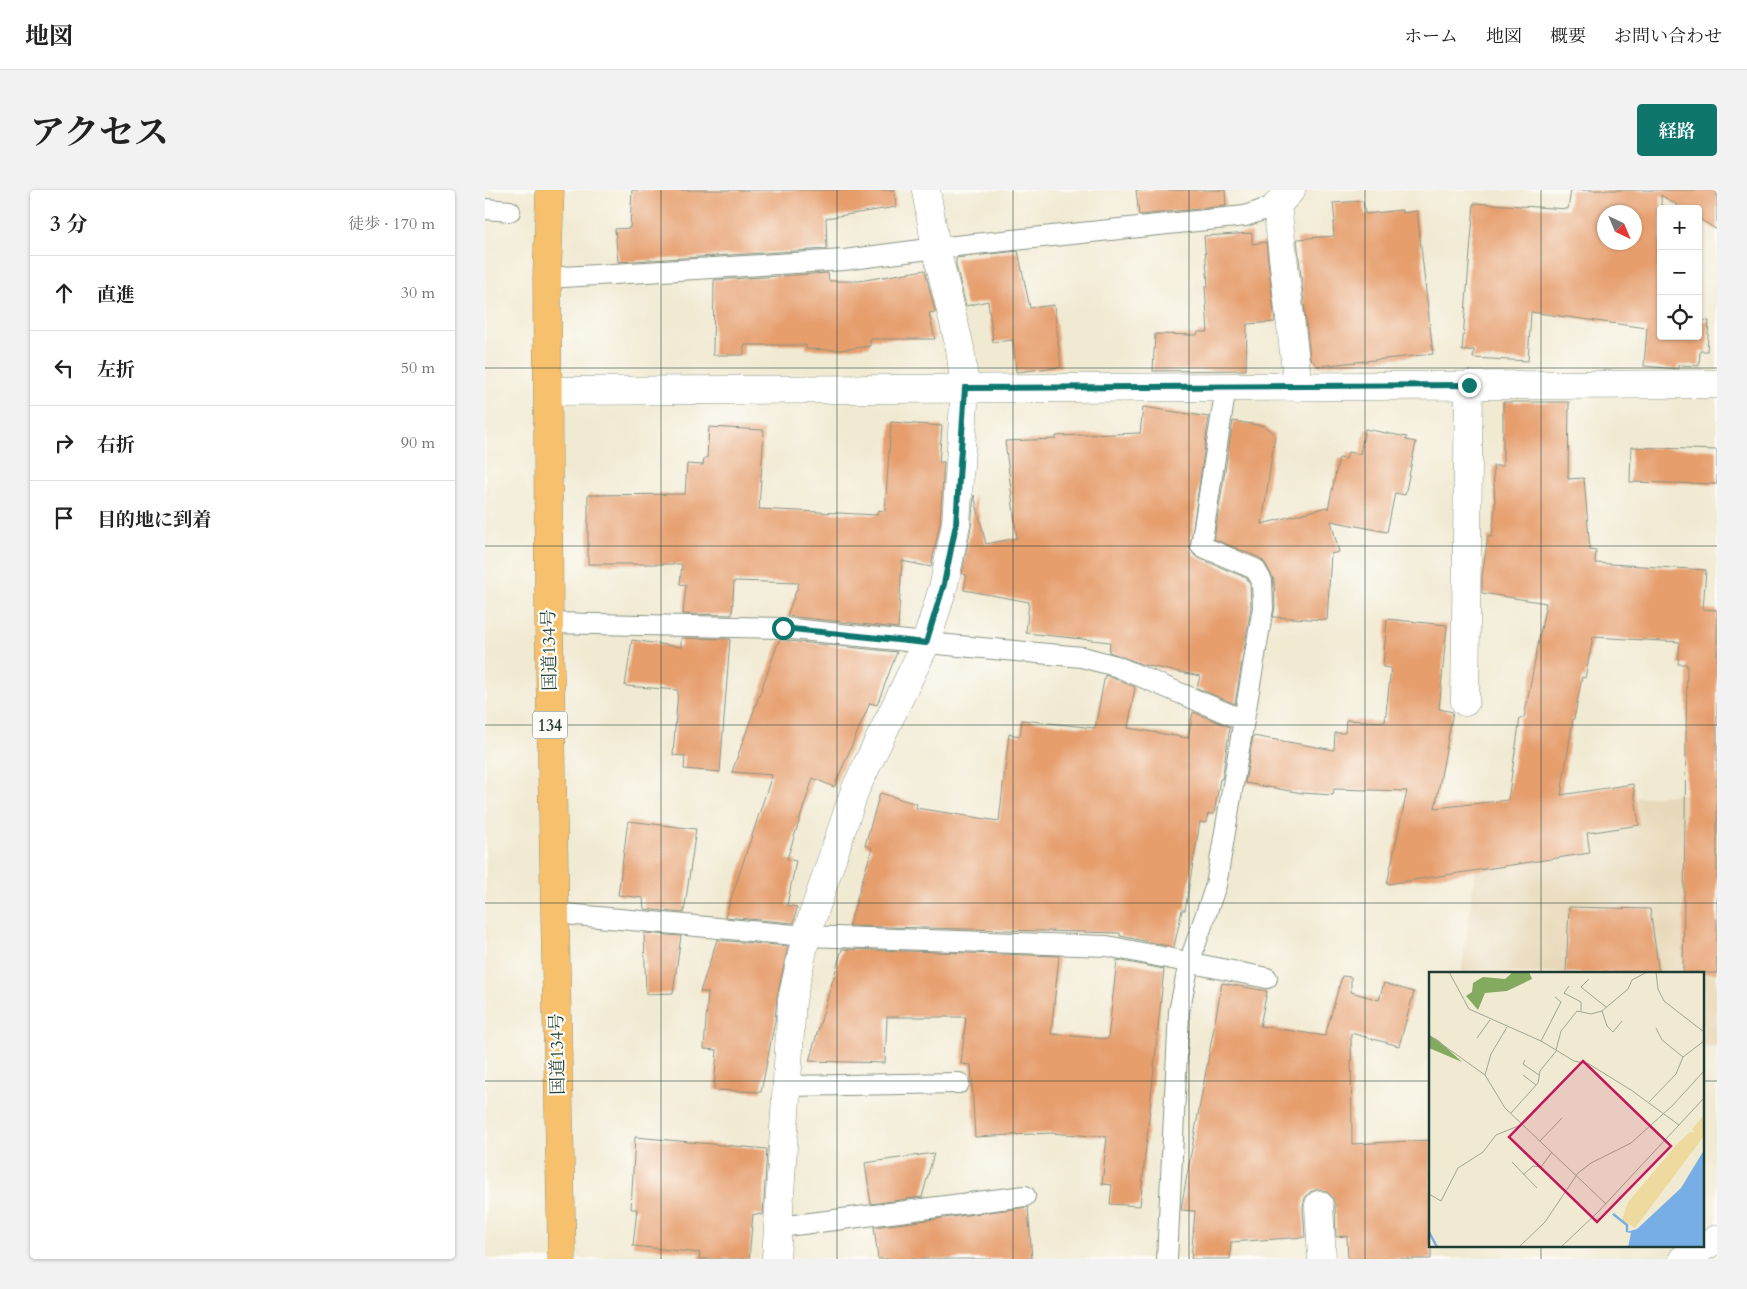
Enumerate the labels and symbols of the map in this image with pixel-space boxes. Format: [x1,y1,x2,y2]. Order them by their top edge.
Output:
north arrow [1597,205,1642,250]
route end [1458,374,1481,397]
street label: 国道134号 [536,609,563,691]
route start [772,617,795,640]
road number: 134 [533,712,567,738]
inset map [1429,972,1705,1246]
street label: 国道134号 [544,1013,571,1095]

